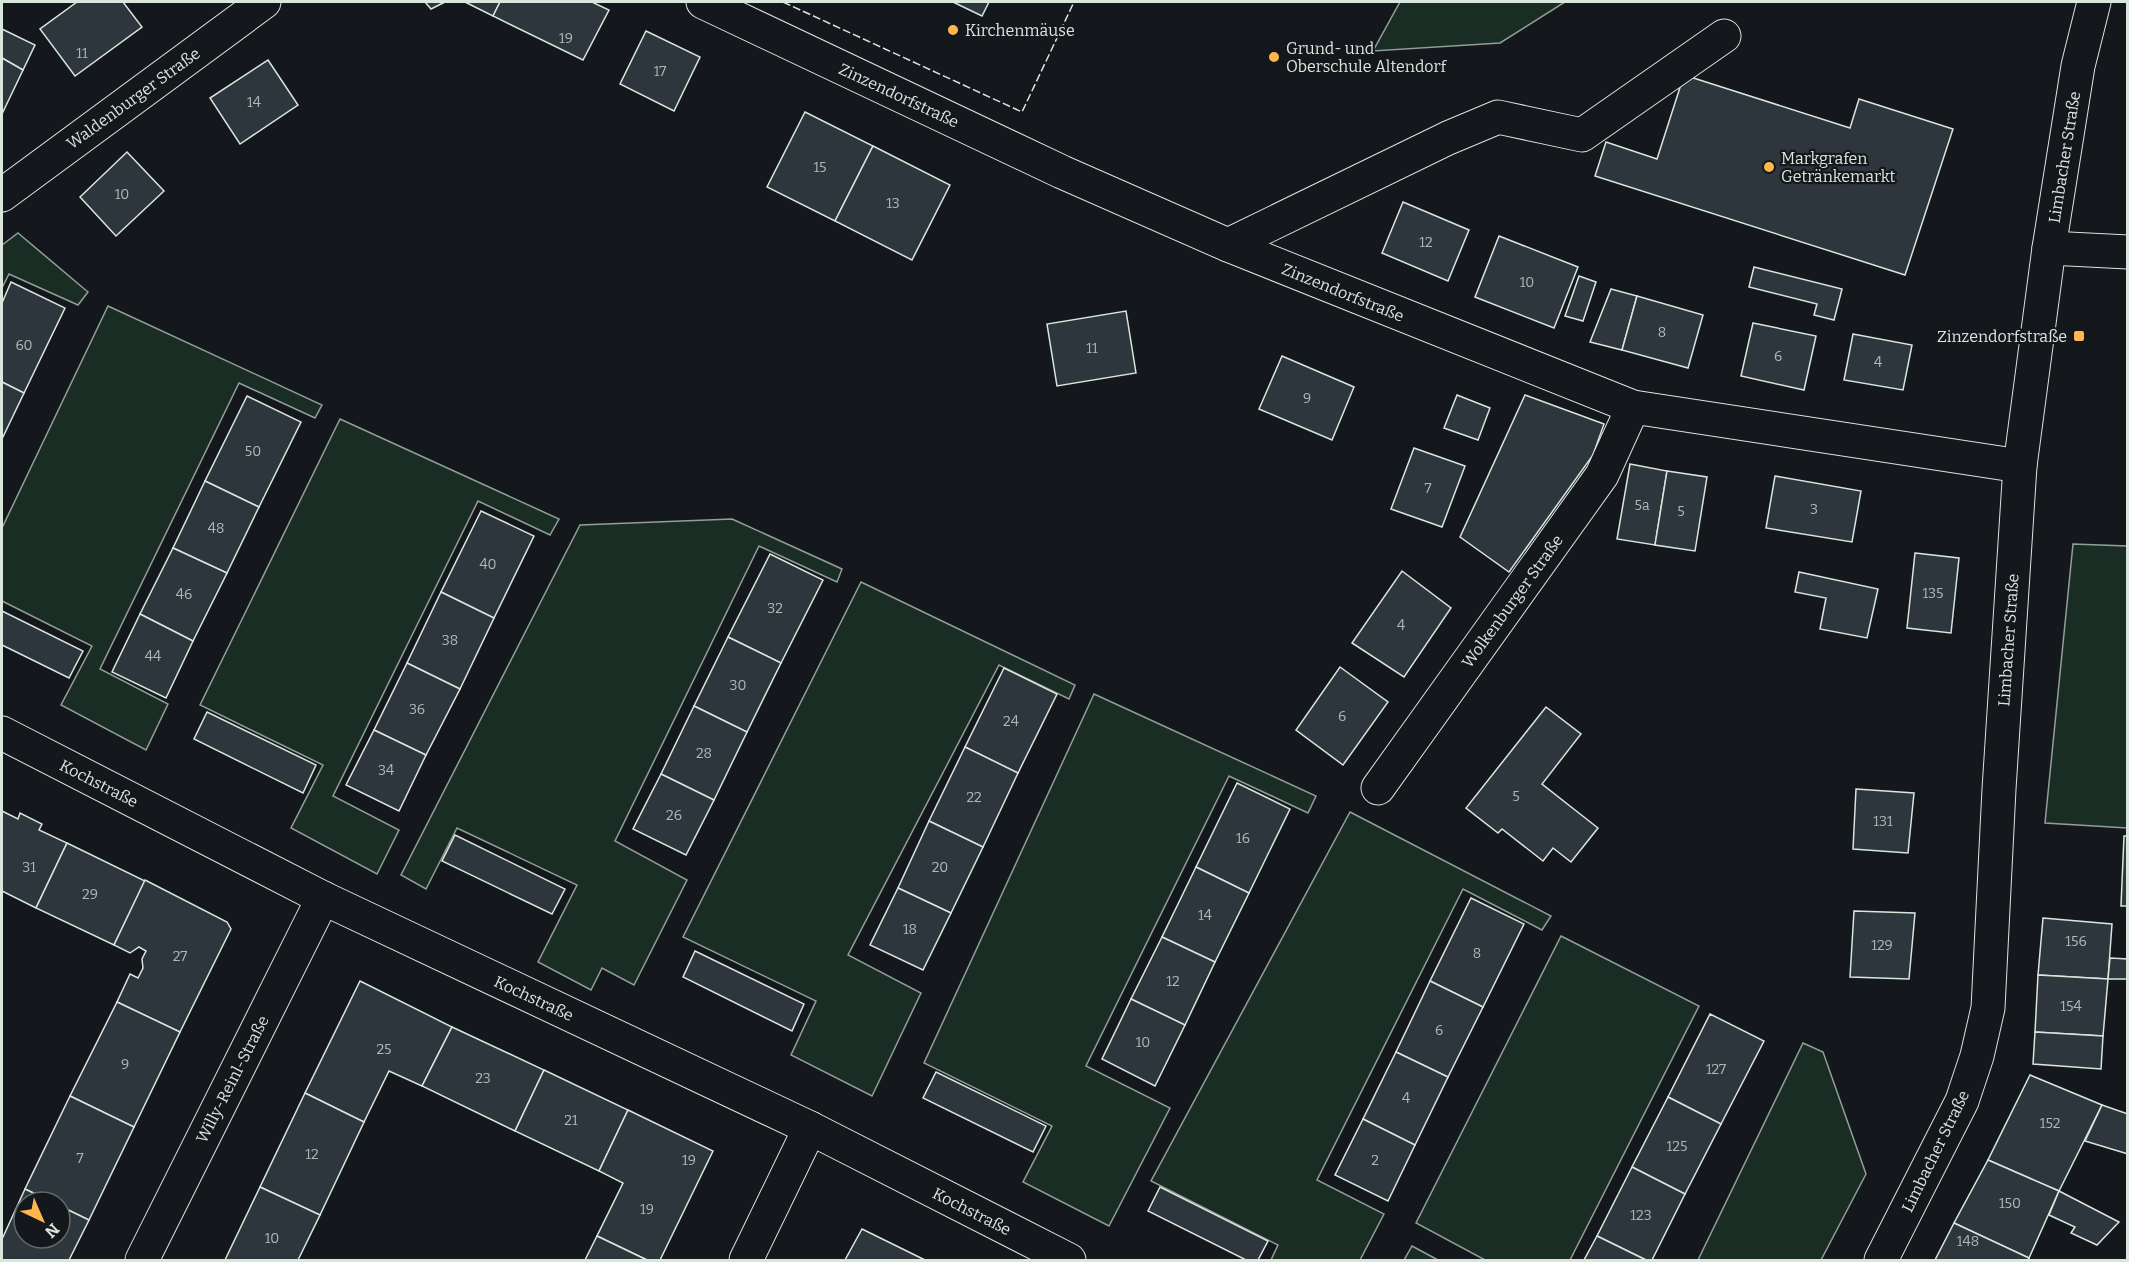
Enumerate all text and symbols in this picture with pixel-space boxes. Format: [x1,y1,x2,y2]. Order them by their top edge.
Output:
place label: Kirchenmäuse [965,21,1075,40]
marker: Kirchenmäuse [946,23,960,37]
house number: 19 [559,30,573,47]
place label: Grund- und Oberschule Altendorf [1286,39,1447,76]
street label: Waldenburger Straße [63,44,204,153]
house number: 11 [76,45,88,62]
marker: Grund- und Oberschule Altendorf [1267,50,1281,64]
street label: Zinzendorfstraße [836,59,962,132]
house number: 17 [654,63,666,80]
street label: Limbacher Straße [2045,90,2084,224]
house number: 14 [247,94,261,111]
place label: Markgrafen Getränkemarkt [1781,149,1896,186]
house number: 15 [813,159,827,176]
marker: Markgrafen Getränkemarkt [1762,160,1776,174]
house number: 10 [115,186,129,203]
house number: 13 [886,195,900,212]
house number: 12 [1419,234,1433,251]
street label: Zinzendorfstraße [1279,259,1407,326]
house number: 10 [1520,274,1534,291]
house number: 8 [1658,324,1666,341]
place label: Zinzendorfstraße [1937,327,2067,346]
marker: Zinzendorfstraße [2072,329,2086,343]
house number: 60 [15,337,33,354]
house number: 11 [1086,340,1098,357]
house number: 6 [1774,348,1782,365]
house number: 4 [1874,354,1882,371]
house number: 9 [1303,390,1311,407]
house number: 50 [245,443,261,460]
house number: 7 [1424,480,1432,497]
house number: 5a [1634,497,1650,514]
house number: 3 [1810,501,1818,518]
house number: 5 [1677,503,1685,520]
house number: 48 [208,520,224,537]
street label: Wolkenburger Straße [1458,531,1567,671]
house number: 40 [479,556,497,573]
street label: Limbacher Straße [1994,573,2023,707]
house number: 135 [1922,585,1944,602]
house number: 46 [176,586,192,603]
house number: 32 [767,600,783,617]
house number: 4 [1397,617,1405,634]
house number: 38 [442,632,458,649]
house number: 44 [145,648,161,665]
house number: 30 [730,677,746,694]
house number: 36 [409,701,425,718]
house number: 6 [1338,708,1346,725]
house number: 24 [1003,713,1019,730]
house number: 28 [696,745,712,762]
street label: Kochstraße [56,756,141,811]
house number: 34 [378,762,394,779]
house number: 5 [1512,788,1520,805]
house number: 22 [966,789,982,806]
house number: 26 [666,807,682,824]
house number: 131 [1873,813,1893,830]
house number: 16 [1236,830,1250,847]
house number: 31 [22,859,36,876]
house number: 20 [932,859,948,876]
house number: 29 [82,886,98,903]
house number: 14 [1198,907,1212,924]
house number: 18 [903,921,917,938]
house number: 156 [2065,933,2087,950]
house number: 129 [1871,937,1893,954]
house number: 8 [1473,945,1481,962]
house number: 27 [173,948,187,965]
street label: Kochstraße [491,972,577,1025]
house number: 12 [1166,973,1180,990]
house number: 154 [2060,998,2082,1015]
street label: Willy-Reinl-Straße [192,1012,273,1146]
house number: 6 [1435,1022,1443,1039]
house number: 10 [1136,1034,1150,1051]
house number: 25 [376,1041,392,1058]
house number: 9 [121,1056,129,1073]
house number: 127 [1706,1061,1726,1078]
house number: 23 [475,1070,491,1087]
street label: Limbacher Straße [1898,1087,1973,1215]
house number: 4 [1402,1090,1410,1107]
house number: 21 [564,1112,578,1129]
house number: 152 [2040,1115,2060,1132]
house number: 125 [1667,1138,1687,1155]
house number: 12 [305,1146,319,1163]
house number: 7 [76,1150,84,1167]
house number: 19 [682,1152,696,1169]
house number: 2 [1371,1152,1379,1169]
street label: Kochstraße [929,1184,1014,1239]
north arrow [12,1190,72,1250]
house number: 150 [1999,1195,2021,1212]
house number: 19 [640,1201,654,1218]
house number: 123 [1630,1207,1652,1224]
text: N [41,1219,63,1242]
house number: 10 [265,1230,279,1247]
house number: 148 [1957,1233,1979,1250]

